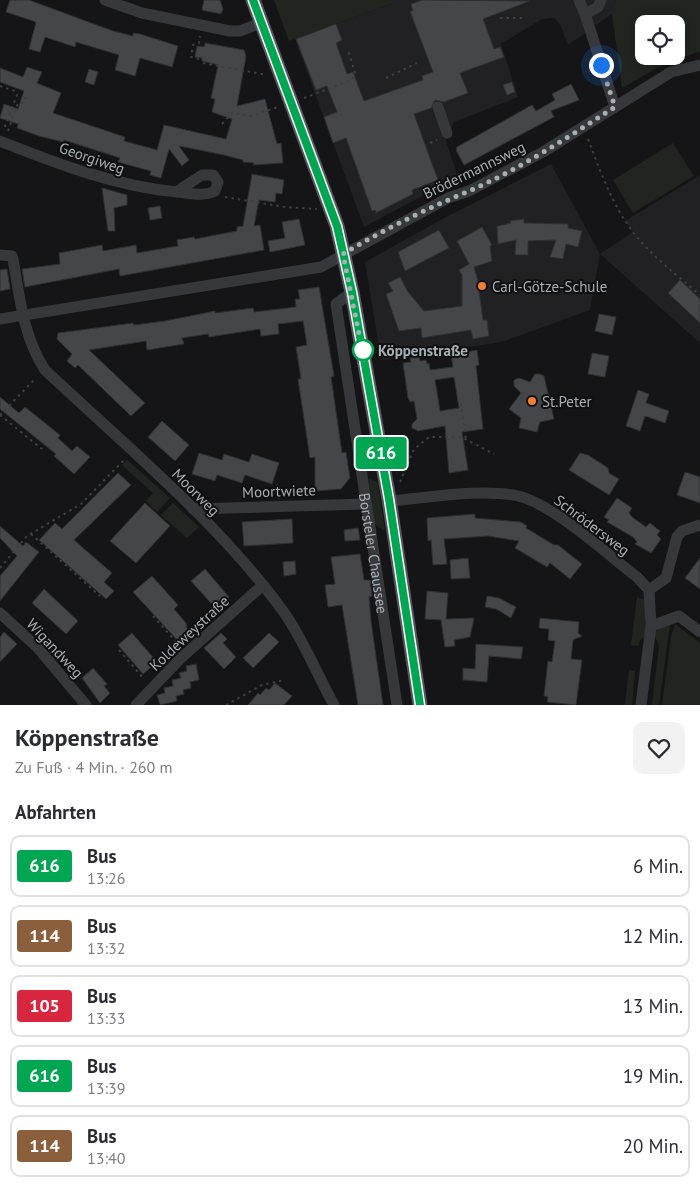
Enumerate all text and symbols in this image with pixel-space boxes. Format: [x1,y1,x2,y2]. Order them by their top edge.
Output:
map controls [635,15,685,65]
button: locate [635,15,685,65]
your location [589,53,614,78]
street label: Brödermannsweg [420,137,528,203]
street label: Georgiweg [57,138,127,178]
place label: Carl-Götze-Schule [492,277,607,296]
marker: Carl-Götze-Schule [476,280,488,292]
marker: Köppenstraße [352,339,374,361]
place label: Köppenstraße [378,341,468,360]
place label: St.Peter [542,392,592,411]
marker: St.Peter [526,395,538,407]
line badge: 616 [352,437,410,469]
text: 616 [366,441,396,464]
street label: Moorweg [168,464,224,520]
street label: Moortwiete [242,480,316,502]
street label: Schrödersweg [551,490,633,560]
street label: Borsteler Chaussee [355,491,392,615]
street label: Koldeweystraße [145,591,233,675]
street label: Wigandweg [23,614,87,682]
text: Köppenstraße [15,722,159,753]
button: heart [633,722,685,774]
text: Zu Fuß · 4 Min. · 260 m [15,757,173,777]
text: Abfahrten [15,800,96,824]
text: Bus [87,844,116,868]
text: 616 [29,854,60,877]
text: 6 Min. [633,854,683,878]
text: 13:26 [87,868,125,888]
text: Bus [87,914,116,938]
text: 114 [29,924,60,947]
text: 12 Min. [623,924,683,948]
text: 13:32 [87,938,125,958]
text: Bus [87,984,116,1008]
text: 105 [29,994,60,1017]
text: 13 Min. [623,994,683,1018]
text: 13:33 [87,1008,125,1028]
text: Bus [87,1054,116,1078]
text: 616 [29,1064,60,1087]
text: 19 Min. [623,1064,683,1088]
text: 13:39 [87,1078,125,1098]
text: Bus [87,1124,116,1148]
text: 114 [29,1134,60,1157]
text: 20 Min. [623,1134,683,1158]
text: 13:40 [87,1148,125,1168]

